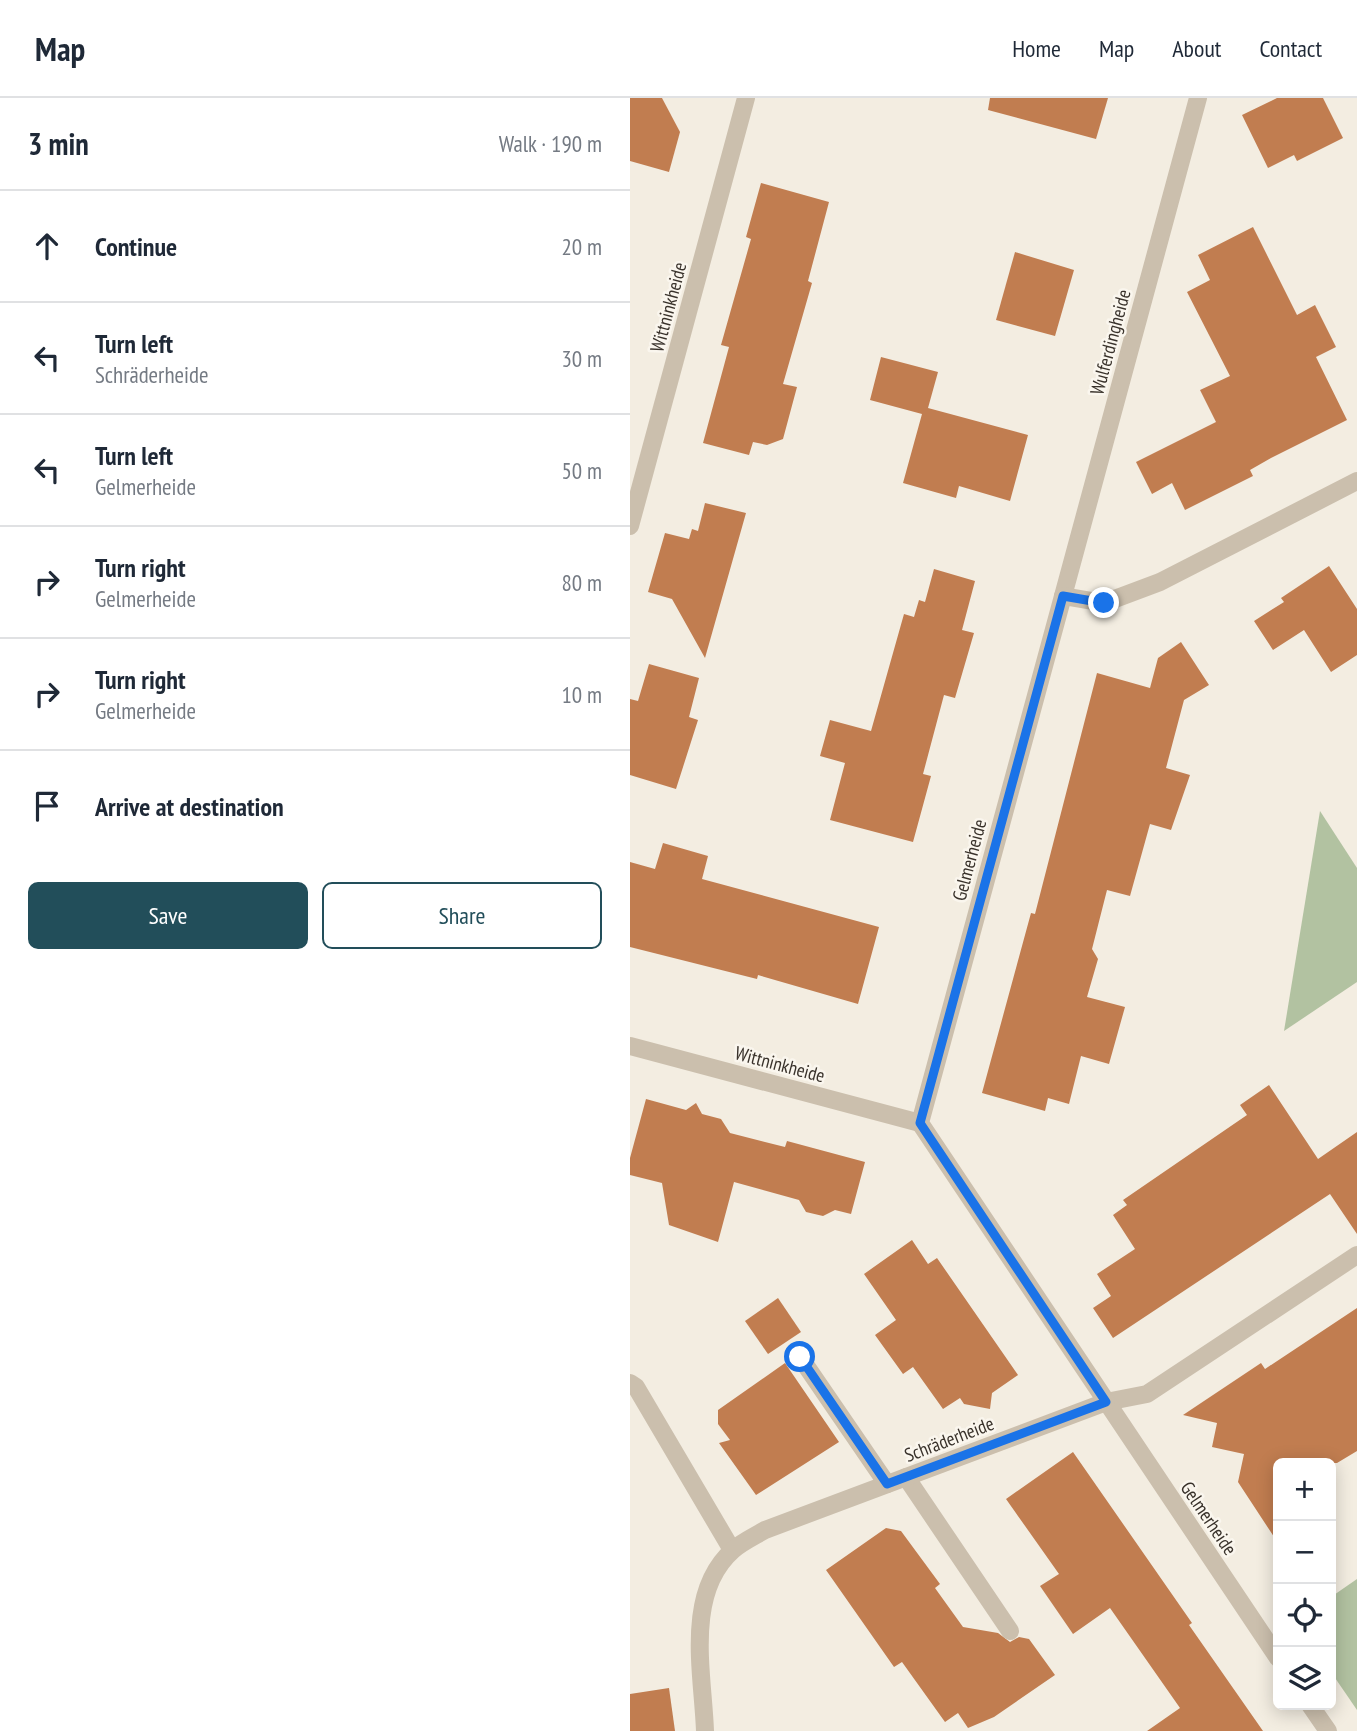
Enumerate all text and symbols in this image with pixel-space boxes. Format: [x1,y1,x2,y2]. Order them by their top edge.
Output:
text: Map [35,27,85,70]
text: Home [1012,33,1061,64]
text: Map [1099,33,1134,64]
text: About [1172,33,1221,64]
text: Contact [1259,33,1322,64]
text: 3 min [28,124,89,163]
text: Walk · 190 m [499,129,602,158]
icon: ahead [28,227,66,265]
text: Continue [95,230,177,263]
text: 20 m [561,232,602,261]
street label: Wittninkheide [645,259,692,355]
street label: Wulferdingheide [1084,287,1136,397]
text: Turn left [95,327,173,360]
icon: left [28,339,66,377]
text: 30 m [561,344,602,373]
text: Schräderheide [95,360,208,389]
text: Turn left [95,439,173,472]
icon: left [28,451,66,489]
text: 50 m [561,456,602,485]
text: Gelmerheide [95,472,196,501]
text: Turn right [95,551,186,584]
icon: right [28,563,66,601]
text: 80 m [561,568,602,597]
text: Gelmerheide [95,584,196,613]
route end [1088,587,1119,618]
text: Turn right [95,663,186,696]
icon: right [28,675,66,713]
text: 10 m [561,680,602,709]
text: Gelmerheide [95,696,196,725]
icon: arrive [28,787,66,825]
text: Arrive at destination [95,790,284,823]
street label: Gelmerheide [947,816,991,903]
button: Save [28,882,308,949]
button: Share [322,882,602,949]
street label: Wittninkheide [732,1041,828,1088]
route start [784,1341,815,1372]
street label: Schräderheide [901,1411,997,1467]
map controls [1273,1458,1336,1710]
button: + [1273,1458,1336,1521]
street label: Gelmerheide [1176,1477,1242,1559]
button: − [1273,1521,1336,1584]
button: locate [1273,1584,1336,1647]
button: layers [1273,1647,1336,1710]

